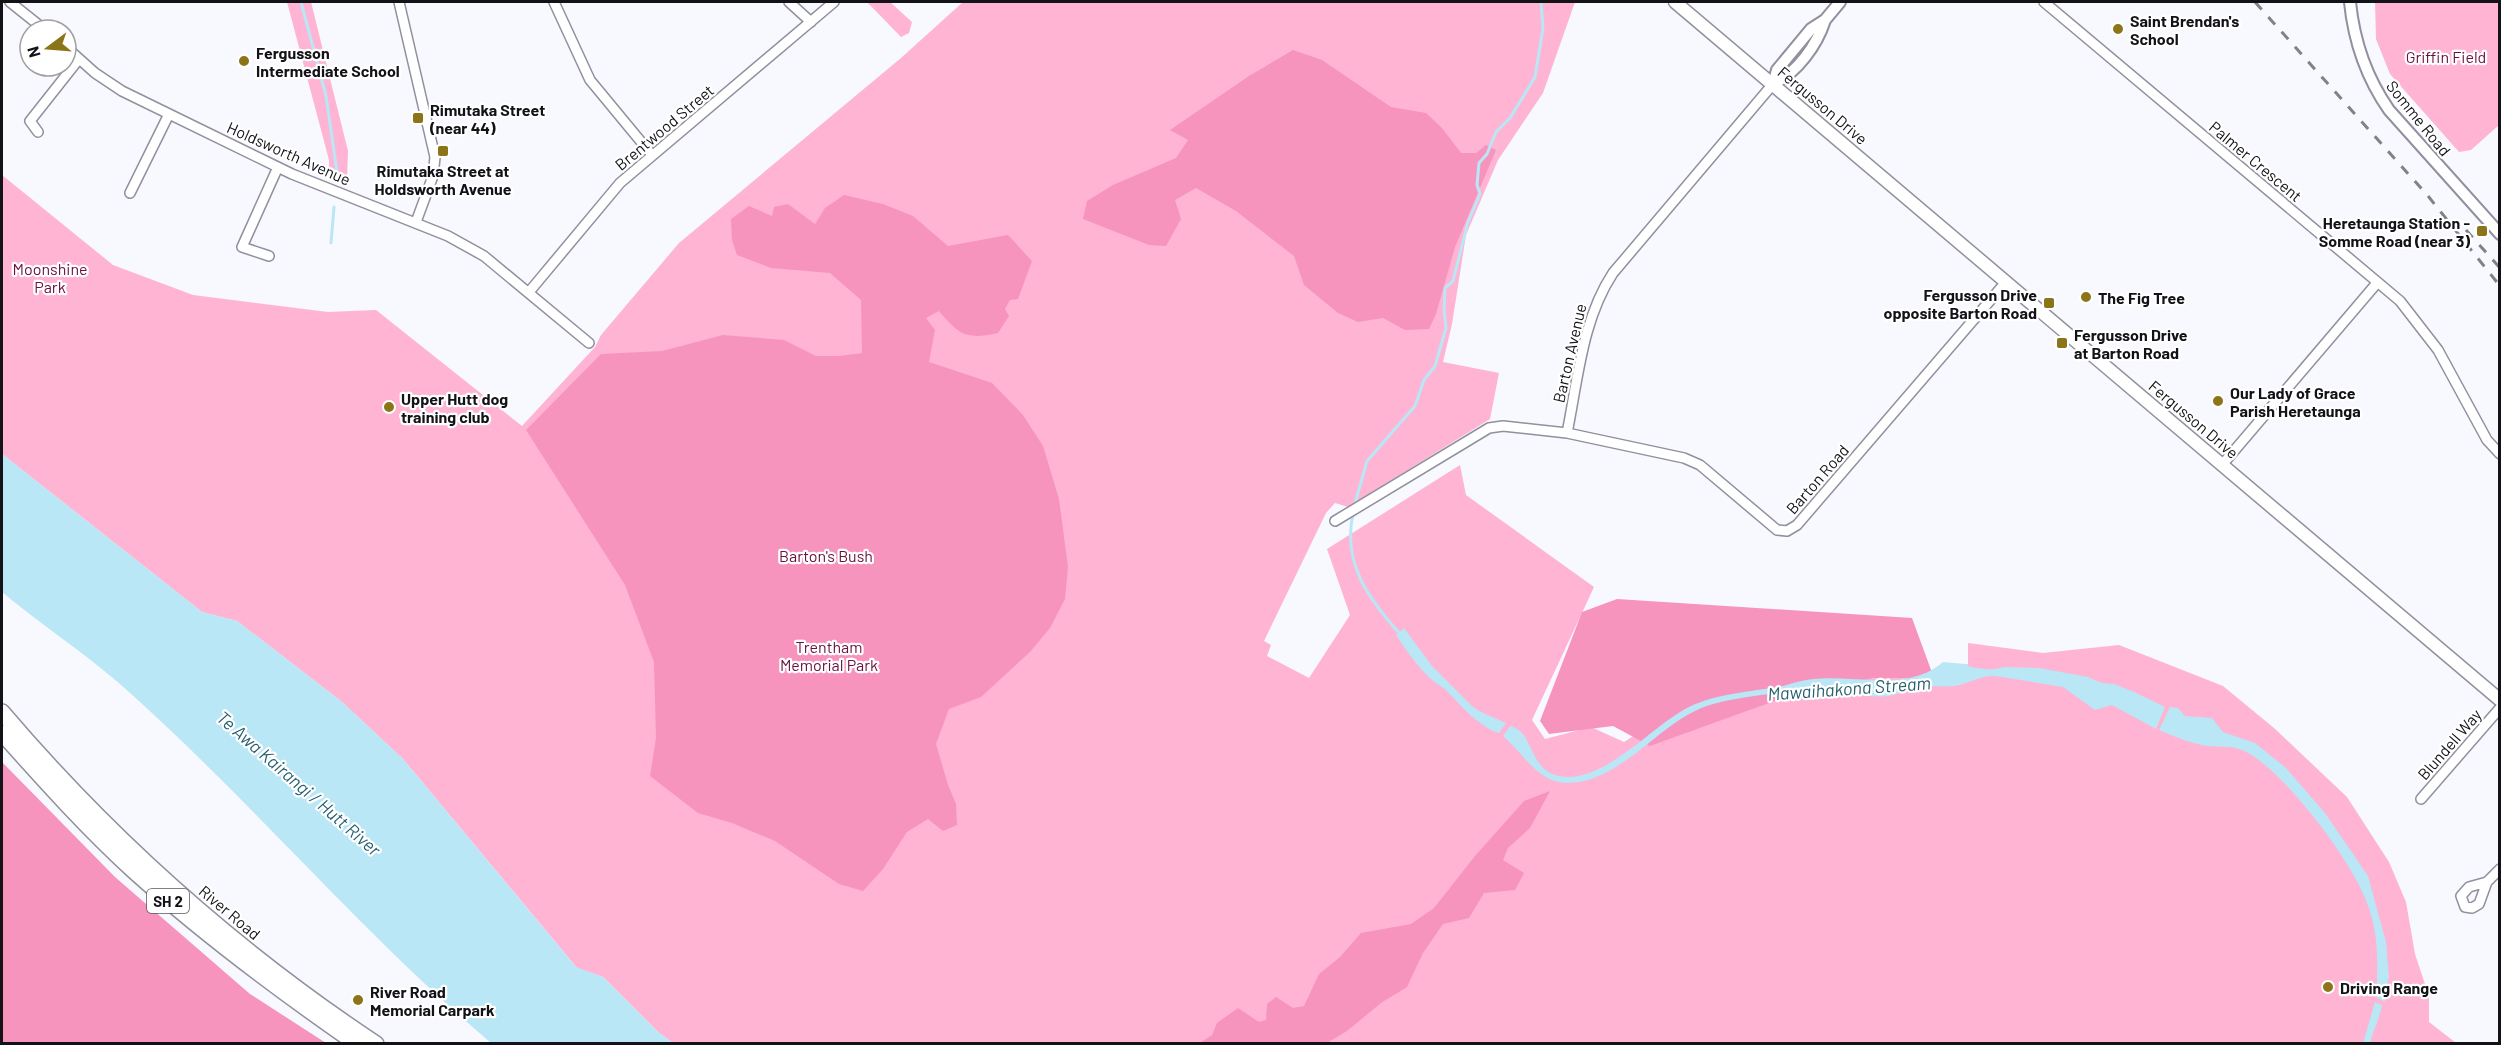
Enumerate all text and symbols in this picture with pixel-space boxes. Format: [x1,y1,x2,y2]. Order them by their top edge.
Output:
place label: Saint Brendan's School [2130,11,2239,48]
north arrow [18,18,78,78]
marker: Saint Brendan's School [2111,22,2125,36]
place label: Fergusson Intermediate School [256,43,400,80]
text: N [23,45,44,60]
park label: Griffin Field [2406,47,2486,66]
marker: Fergusson Intermediate School [237,54,251,68]
street label: Fergusson Drive [1774,62,1872,148]
street label: Somme Road [2383,76,2455,160]
street label: Brentwood Street [611,80,717,174]
place label: Rimutaka Street (near 44) [429,100,545,137]
marker: Rimutaka Street (near 44) [411,111,425,125]
street label: Holdsworth Avenue [224,117,354,189]
street label: Palmer Crescent [2206,117,2306,205]
marker: Rimutaka Street at Holdsworth Avenue [436,144,450,158]
place label: Rimutaka Street at Holdsworth Avenue [374,161,512,198]
place label: Heretaunga Station - Somme Road (near 3) [2319,213,2470,250]
marker: Heretaunga Station - Somme Road (near 3) [2475,224,2489,238]
park label: Moonshine Park [13,259,87,296]
place label: Fergusson Drive opposite Barton Road [1884,285,2037,322]
place label: The Fig Tree [2098,288,2185,307]
marker: The Fig Tree [2079,290,2093,304]
marker: Fergusson Drive opposite Barton Road [2042,296,2056,310]
street label: Barton Avenue [1548,302,1590,404]
place label: Fergusson Drive at Barton Road [2074,325,2188,362]
marker: Fergusson Drive at Barton Road [2055,336,2069,350]
street label: Fergusson Drive [2145,376,2243,462]
place label: Our Lady of Grace Parish Heretaunga [2230,383,2361,420]
place label: Upper Hutt dog training club [401,389,508,426]
marker: Our Lady of Grace Parish Heretaunga [2211,394,2225,408]
marker: Upper Hutt dog training club [382,400,396,414]
street label: Barton Road [1782,440,1852,518]
park label: Barton's Bush [779,546,873,565]
park label: Trentham Memorial Park [780,637,878,674]
water label: Mawaihakona Stream [1767,671,1931,705]
street label: Blundell Way [2413,704,2485,783]
water label: Te Awa Kairangi / Hutt River [213,706,386,861]
street label: River Road [195,881,265,943]
road number: SH 2 [147,889,189,913]
place label: Driving Range [2340,978,2438,997]
marker: Driving Range [2321,980,2335,994]
place label: River Road Memorial Carpark [370,982,495,1019]
marker: River Road Memorial Carpark [351,993,365,1007]

